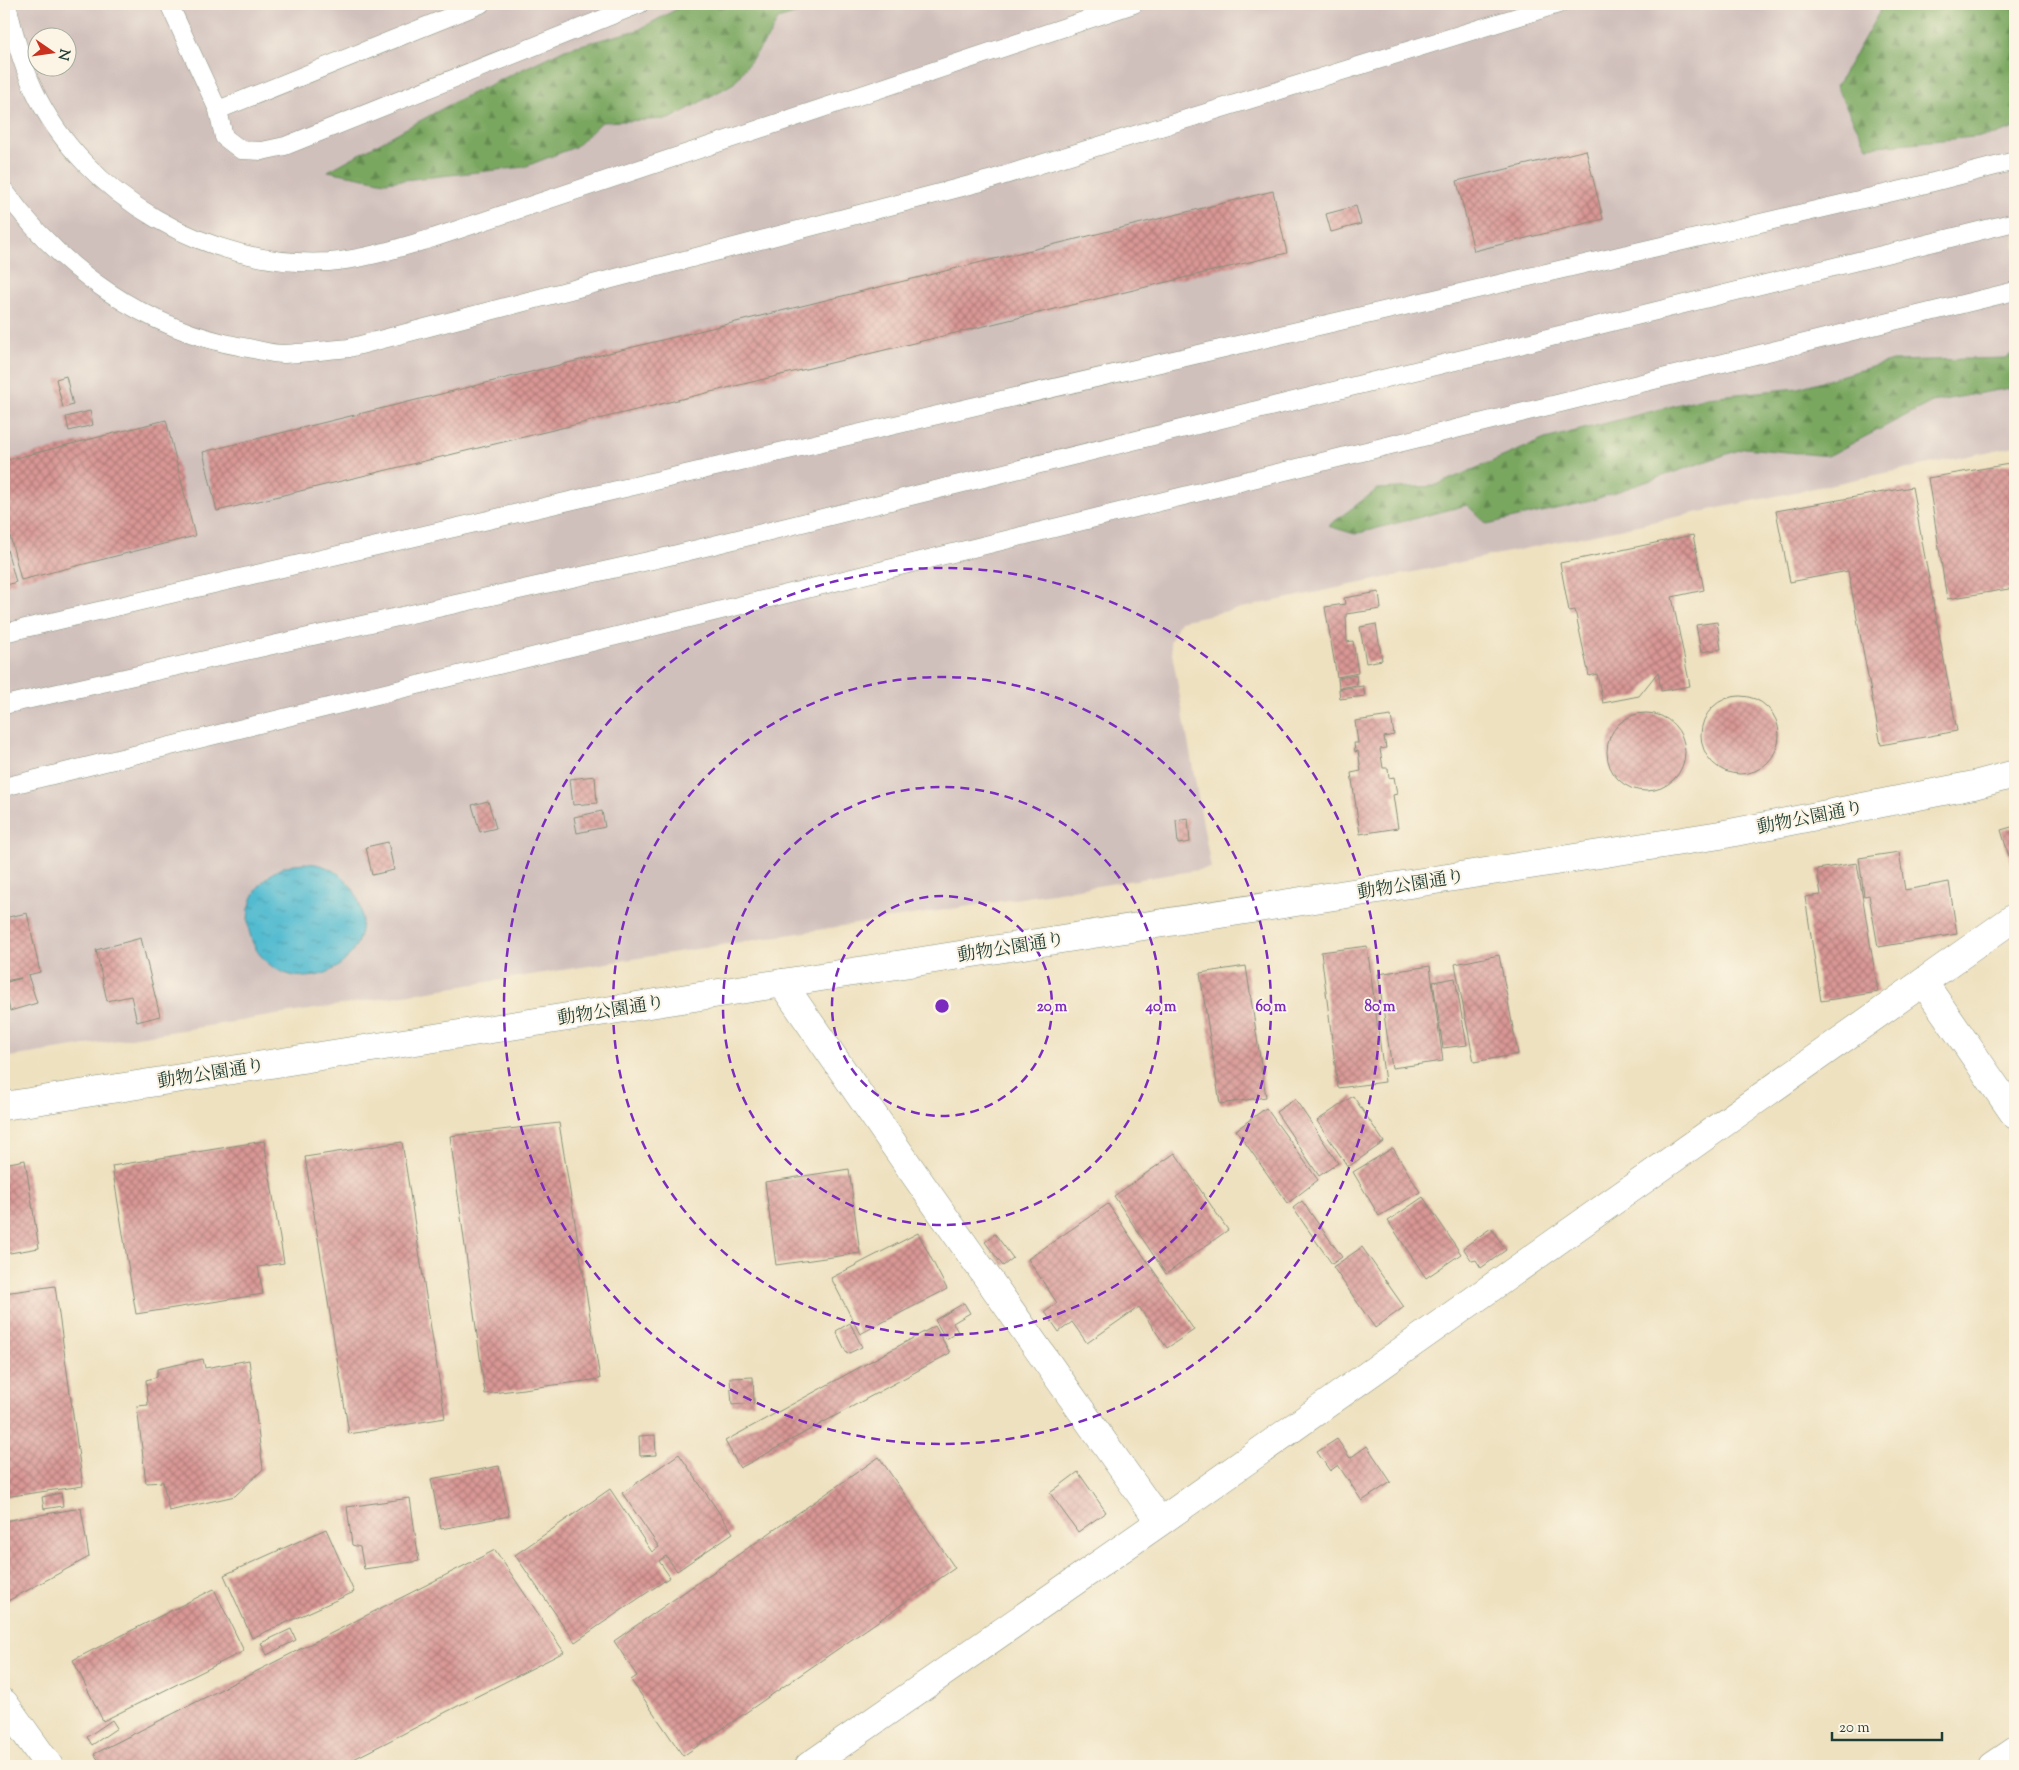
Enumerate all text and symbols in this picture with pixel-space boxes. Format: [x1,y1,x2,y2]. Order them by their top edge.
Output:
north arrow [28,28,78,78]
text: N [52,47,74,62]
street label: 動物公園通り [1755,796,1866,842]
street label: 動物公園通り [1356,865,1467,907]
street label: 動物公園通り [956,928,1067,970]
street label: 動物公園通り [556,991,667,1033]
centre of rings [933,997,951,1015]
text: 20 m [1037,997,1068,1018]
text: 40 m [1145,997,1177,1018]
text: 60 m [1256,997,1287,1018]
text: 80 m [1364,997,1396,1018]
street label: 動物公園通り [156,1054,267,1096]
scale bar [1832,1710,1942,1742]
text: 20 m [1839,1718,1870,1739]

